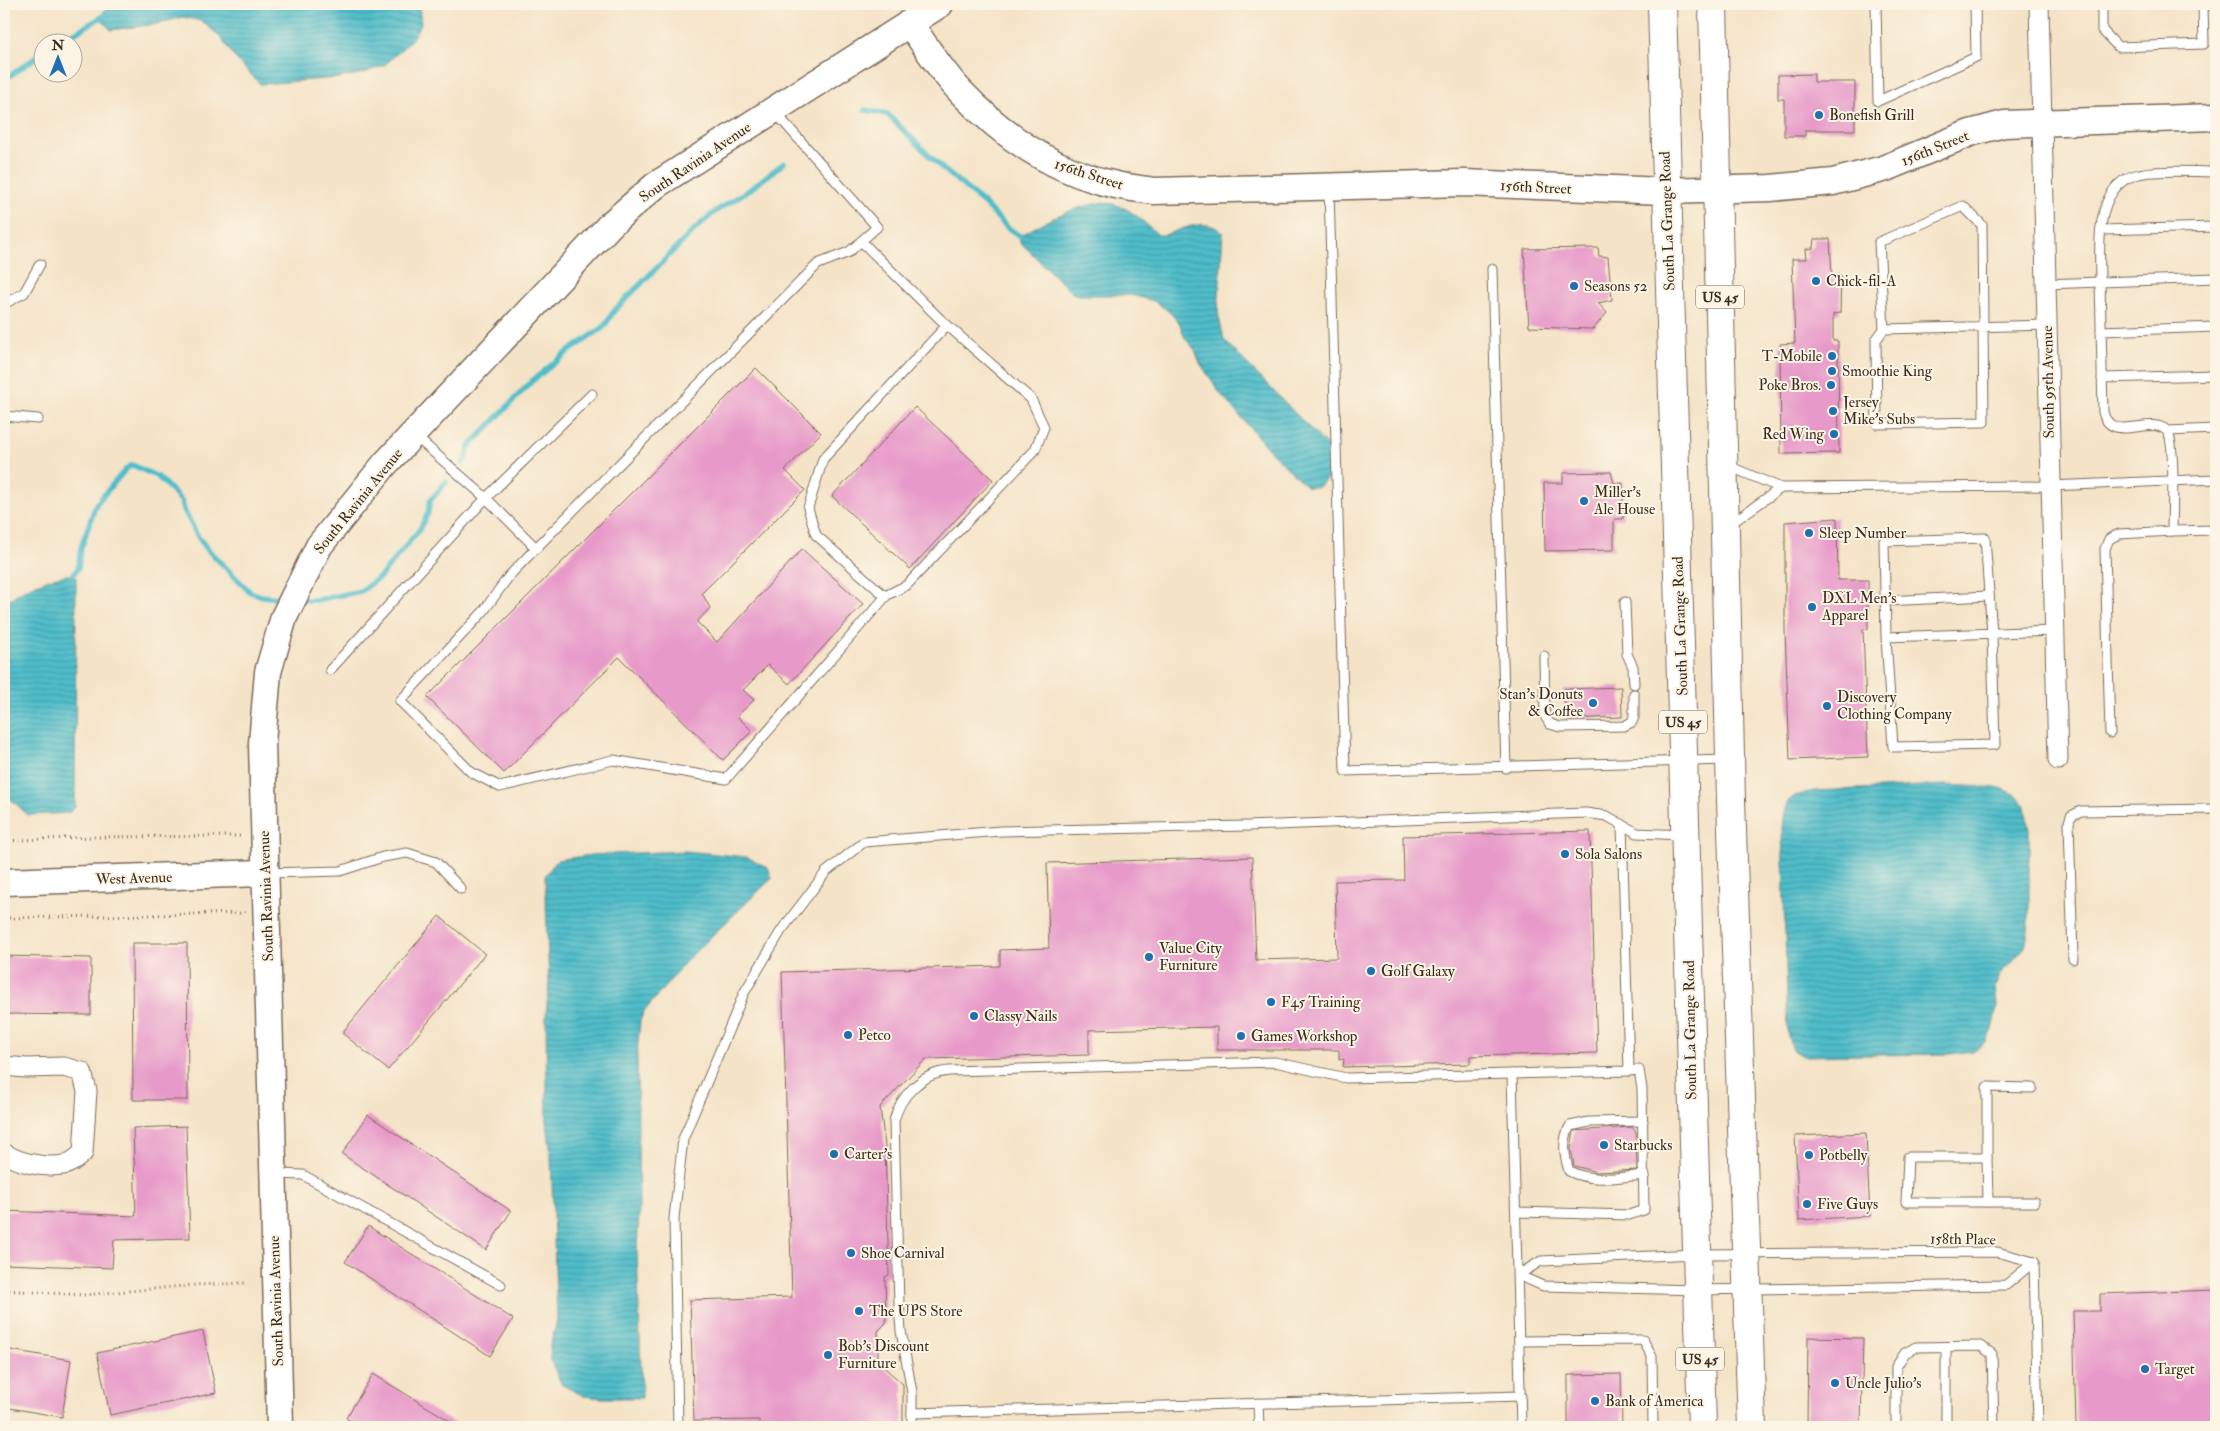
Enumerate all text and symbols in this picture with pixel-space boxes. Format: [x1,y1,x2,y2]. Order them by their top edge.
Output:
north arrow [32,32,82,82]
text: N [51,37,65,54]
place label: Bonefish Grill [1829,106,1914,125]
marker: Bonefish Grill [1813,109,1825,121]
street label: South Ravinia Avenue [636,118,755,207]
street label: 156th Street [1898,126,1972,171]
street label: South La Grange Road [1656,150,1679,291]
street label: 156th Street [1052,154,1126,195]
street label: 156th Street [1500,176,1572,199]
place label: Chick-fil-A [1826,272,1897,291]
marker: Chick-fil-A [1810,275,1822,287]
place label: Seasons 52 [1584,277,1648,296]
marker: Seasons 52 [1568,280,1580,292]
road number: US 45 [1696,286,1744,308]
street label: South 95th Avenue [2038,325,2059,439]
place label: T-Mobile [1762,347,1822,366]
marker: T-Mobile [1826,350,1838,362]
place label: Smoothie King [1842,362,1933,381]
marker: Smoothie King [1826,365,1838,377]
place label: Poke Bros. [1759,376,1821,395]
marker: Poke Bros. [1825,379,1837,391]
place label: Jersey Mike's Subs [1842,393,1915,429]
marker: Jersey Mike's Subs [1827,405,1839,417]
place label: Red Wing [1762,425,1825,444]
marker: Red Wing [1828,428,1840,440]
street label: South Ravinia Avenue [310,445,407,558]
place label: Miller's Ale House [1593,483,1655,519]
marker: Miller's Ale House [1578,495,1590,507]
place label: Sleep Number [1819,524,1906,544]
marker: Sleep Number [1803,527,1815,539]
street label: South La Grange Road [1669,555,1692,696]
place label: DXL Men's Apparel [1821,589,1896,626]
marker: DXL Men's Apparel [1806,601,1818,613]
place label: Stan's Donuts & Coffee [1499,685,1583,721]
place label: Discovery Clothing Company [1837,688,1952,725]
marker: Stan's Donuts & Coffee [1587,697,1599,709]
marker: Discovery Clothing Company [1821,700,1833,712]
road number: US 45 [1659,710,1707,734]
street label: South Ravinia Avenue [255,830,278,962]
place label: Sola Salons [1575,845,1642,864]
marker: Sola Salons [1559,848,1571,860]
street label: West Avenue [94,868,173,889]
place label: Value City Furniture [1159,939,1222,975]
marker: Value City Furniture [1143,951,1155,963]
street label: South La Grange Road [1680,959,1701,1100]
place label: Golf Galaxy [1381,962,1455,981]
marker: Golf Galaxy [1365,965,1377,977]
place label: F45 Training [1281,993,1361,1012]
marker: F45 Training [1265,996,1277,1008]
place label: Classy Nails [984,1007,1057,1026]
marker: Classy Nails [968,1010,980,1022]
place label: Petco [858,1026,891,1045]
place label: Games Workshop [1251,1027,1358,1047]
marker: Petco [842,1029,854,1041]
marker: Games Workshop [1235,1030,1247,1042]
place label: Starbucks [1614,1136,1672,1155]
marker: Starbucks [1598,1139,1610,1151]
place label: Carter's [844,1145,892,1164]
place label: Potbelly [1819,1146,1868,1165]
marker: Carter's [828,1148,840,1160]
marker: Potbelly [1803,1149,1815,1161]
place label: Five Guys [1817,1195,1878,1214]
marker: Five Guys [1801,1198,1813,1210]
street label: 158th Place [1930,1229,1996,1250]
street label: South Ravinia Avenue [265,1235,288,1367]
place label: Shoe Carnival [861,1244,945,1263]
marker: Shoe Carnival [845,1247,857,1259]
place label: The UPS Store [869,1302,962,1321]
marker: The UPS Store [853,1305,865,1317]
place label: Bob's Discount Furniture [838,1337,929,1373]
road number: US 45 [1676,1348,1724,1370]
marker: Bob's Discount Furniture [822,1349,834,1361]
place label: Target [2155,1360,2195,1379]
marker: Target [2139,1363,2151,1375]
place label: Uncle Julio's [1845,1374,1921,1394]
marker: Uncle Julio's [1829,1377,1841,1389]
place label: Bank of America [1605,1392,1704,1411]
marker: Bank of America [1589,1395,1601,1407]

